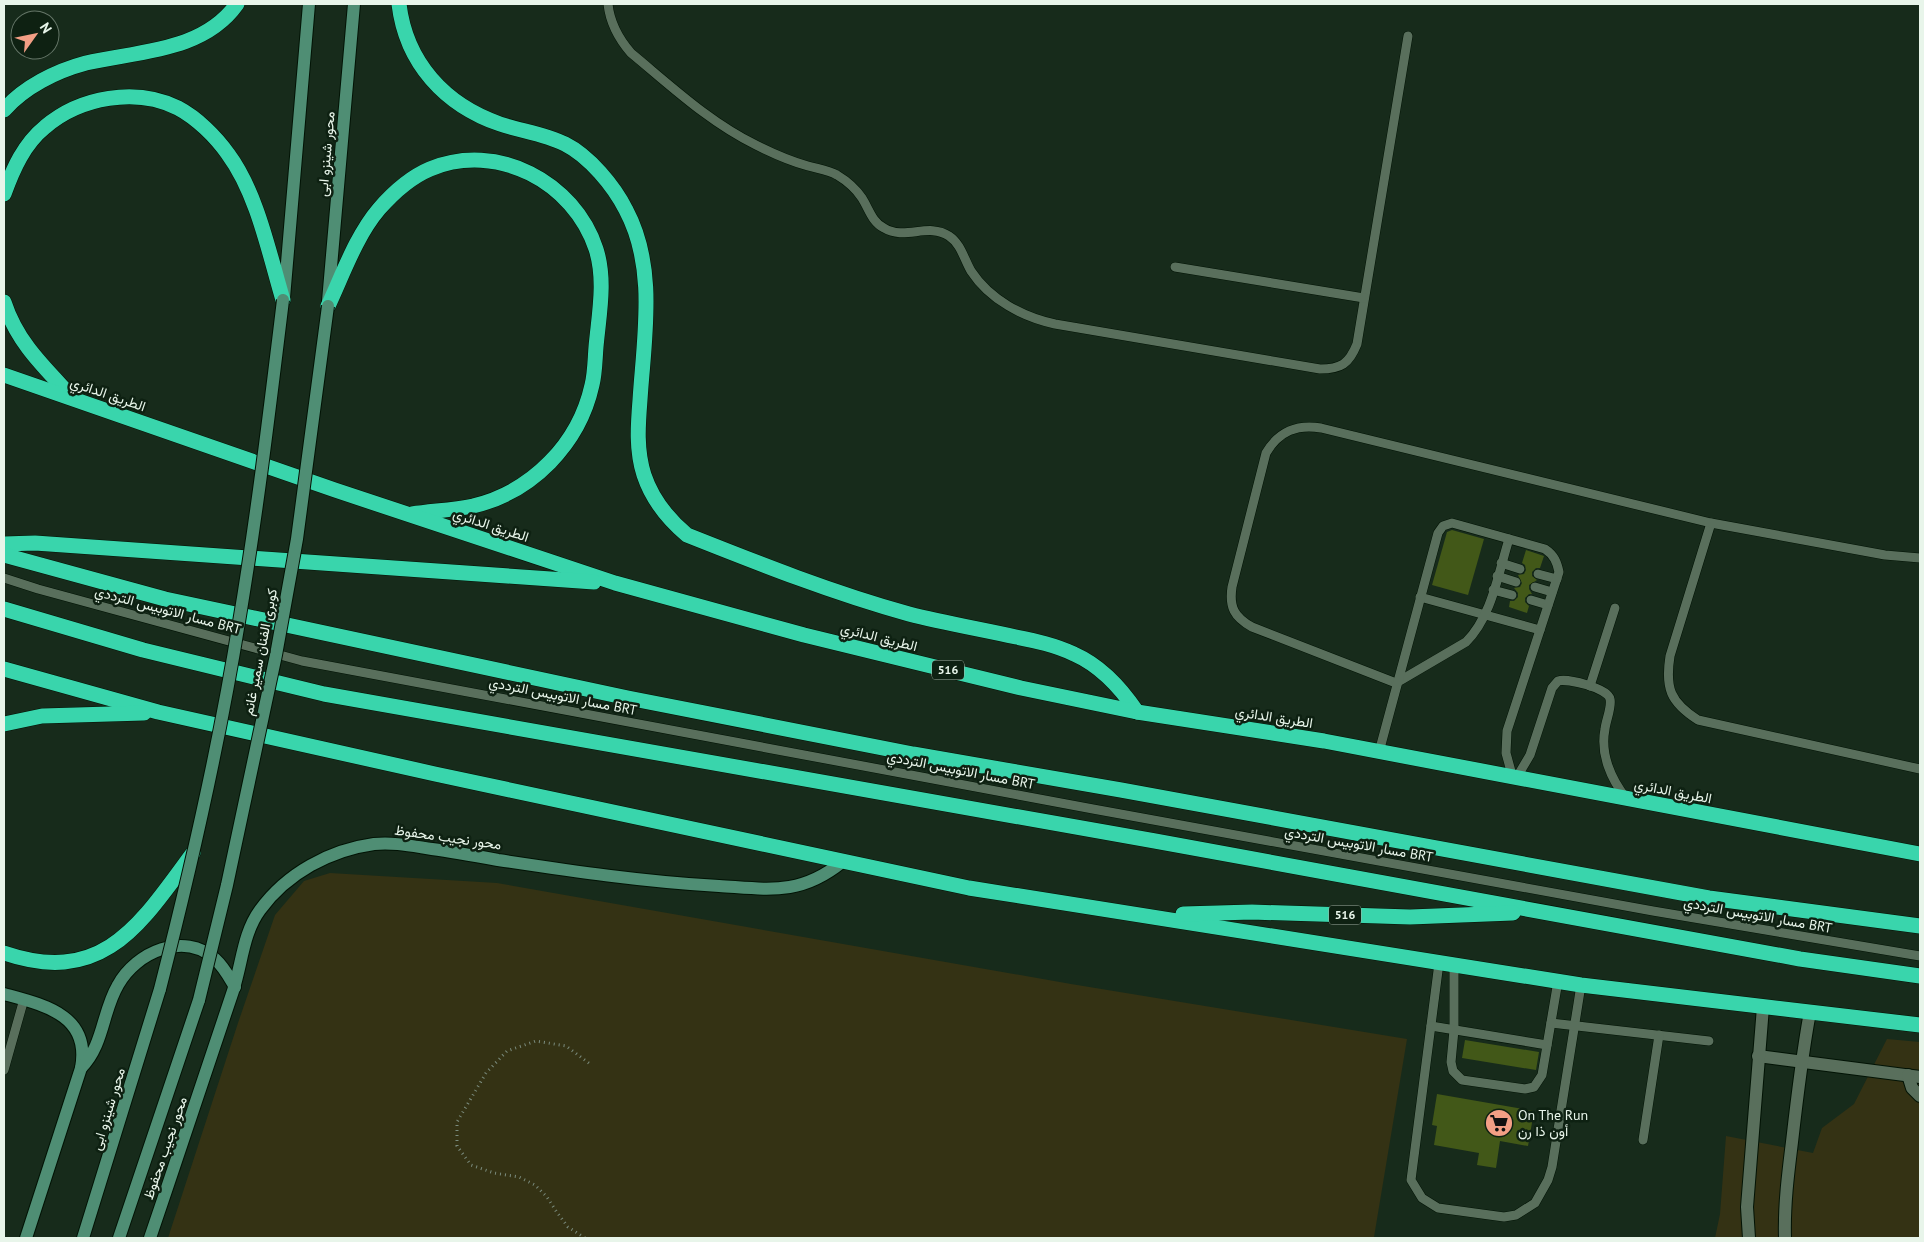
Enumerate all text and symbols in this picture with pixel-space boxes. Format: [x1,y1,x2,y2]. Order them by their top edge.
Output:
north arrow [10,10,60,60]
text: N [36,19,56,37]
street label: محور شينزو ابى [313,111,339,197]
street label: الطريق الدائري [67,373,148,418]
street label: الطريق الدائري [450,504,531,549]
street label: مسار الاتوبيس الترددي BRT [92,582,243,641]
street label: كوبرى الفنان سمير غانم [239,587,281,717]
street label: الطريق الدائري [838,619,919,658]
road number: 516 [932,660,964,680]
street label: مسار الاتوبيس الترددي BRT [487,673,639,722]
street label: الطريق الدائري [1233,702,1314,735]
street label: مسار الاتوبيس الترددي BRT [885,747,1037,796]
street label: الطريق الدائري [1632,775,1713,810]
street label: محور نجيب محفوظ [393,821,503,853]
street label: مسار الاتوبيس الترددي BRT [1283,822,1435,869]
street label: مسار الاتوبيس الترددي BRT [1682,893,1834,940]
road number: 516 [1329,906,1361,924]
street label: محور شينزو ابى [87,1065,129,1153]
street label: محور نجيب محفوظ [139,1094,191,1202]
place label: On The Run أون ذا رن [1518,1106,1588,1140]
supermarket icon: On The Run أون ذا رن [1484,1108,1514,1138]

